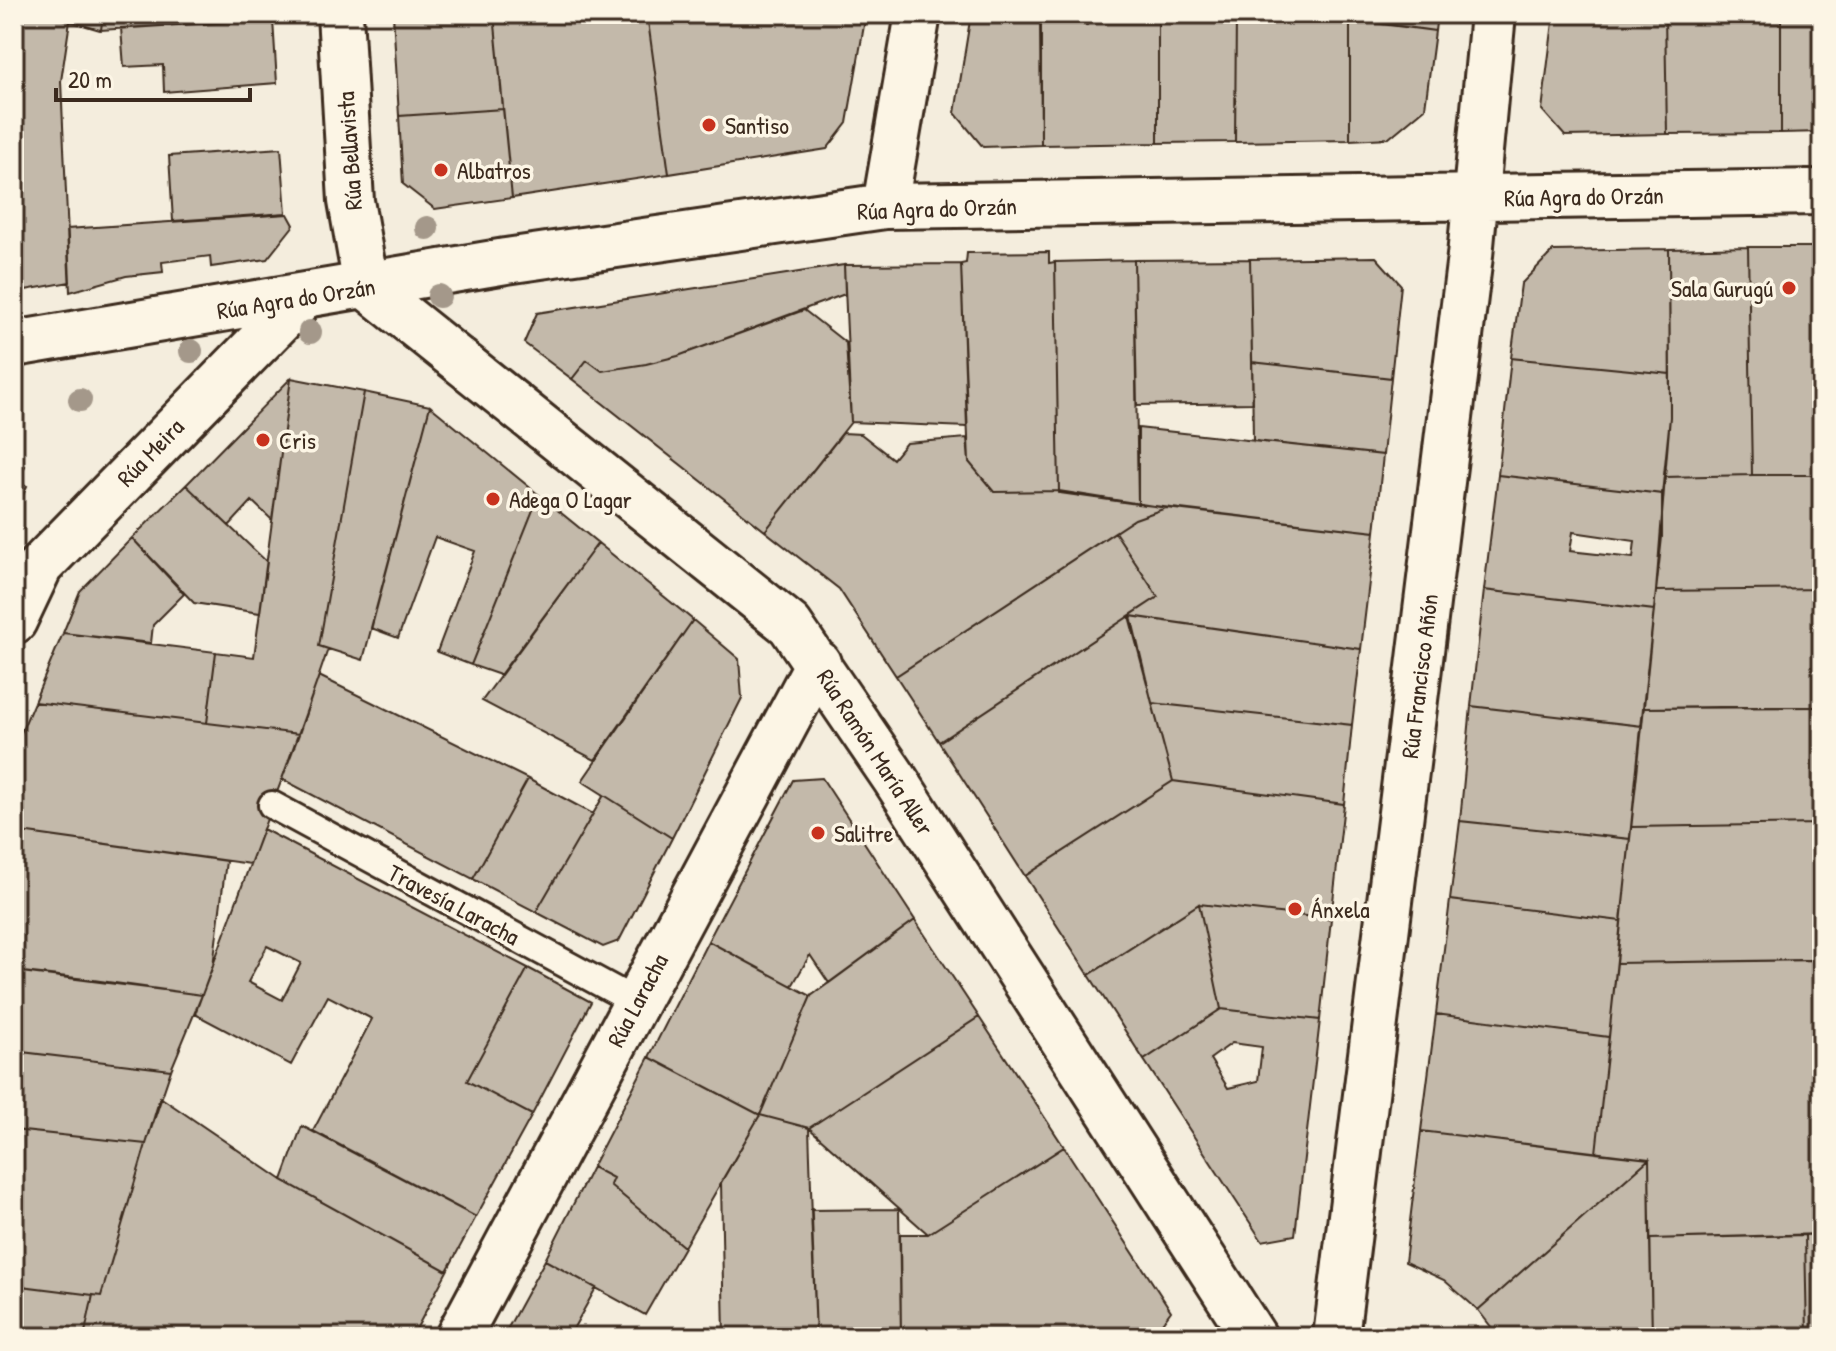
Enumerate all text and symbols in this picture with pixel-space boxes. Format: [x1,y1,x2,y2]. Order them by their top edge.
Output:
scale bar [56,52,250,102]
text: 20 m [68,63,112,95]
street label: Rúa Bellavista [329,91,369,211]
place label: Santiso [725,109,789,141]
marker: Santiso [700,116,718,134]
place label: Albatros [457,154,531,186]
marker: Albatros [432,161,450,179]
street label: Rúa Agra do Orzán [1504,179,1664,213]
street label: Rúa Agra do Orzán [857,189,1017,227]
street label: Rúa Agra do Orzán [215,270,377,326]
place label: Sala Gurugú [1671,272,1773,304]
marker: Sala Gurugú [1780,279,1798,297]
street label: Rúa Meira [110,411,190,493]
place label: Cris [279,424,316,456]
marker: Cris [254,431,272,449]
place label: Adega O Lagar [509,483,632,515]
marker: Adega O Lagar [484,490,502,508]
street label: Rúa Francisco Añón [1393,592,1445,760]
street label: Rúa Ramón María Aller [810,663,942,841]
place label: Salitre [834,817,894,849]
marker: Salitre [809,824,827,842]
street label: Travesía Laracha [383,856,525,952]
place label: Ánxela [1311,893,1370,925]
marker: Ánxela [1286,900,1304,918]
street label: Rúa Laracha [599,948,675,1052]

